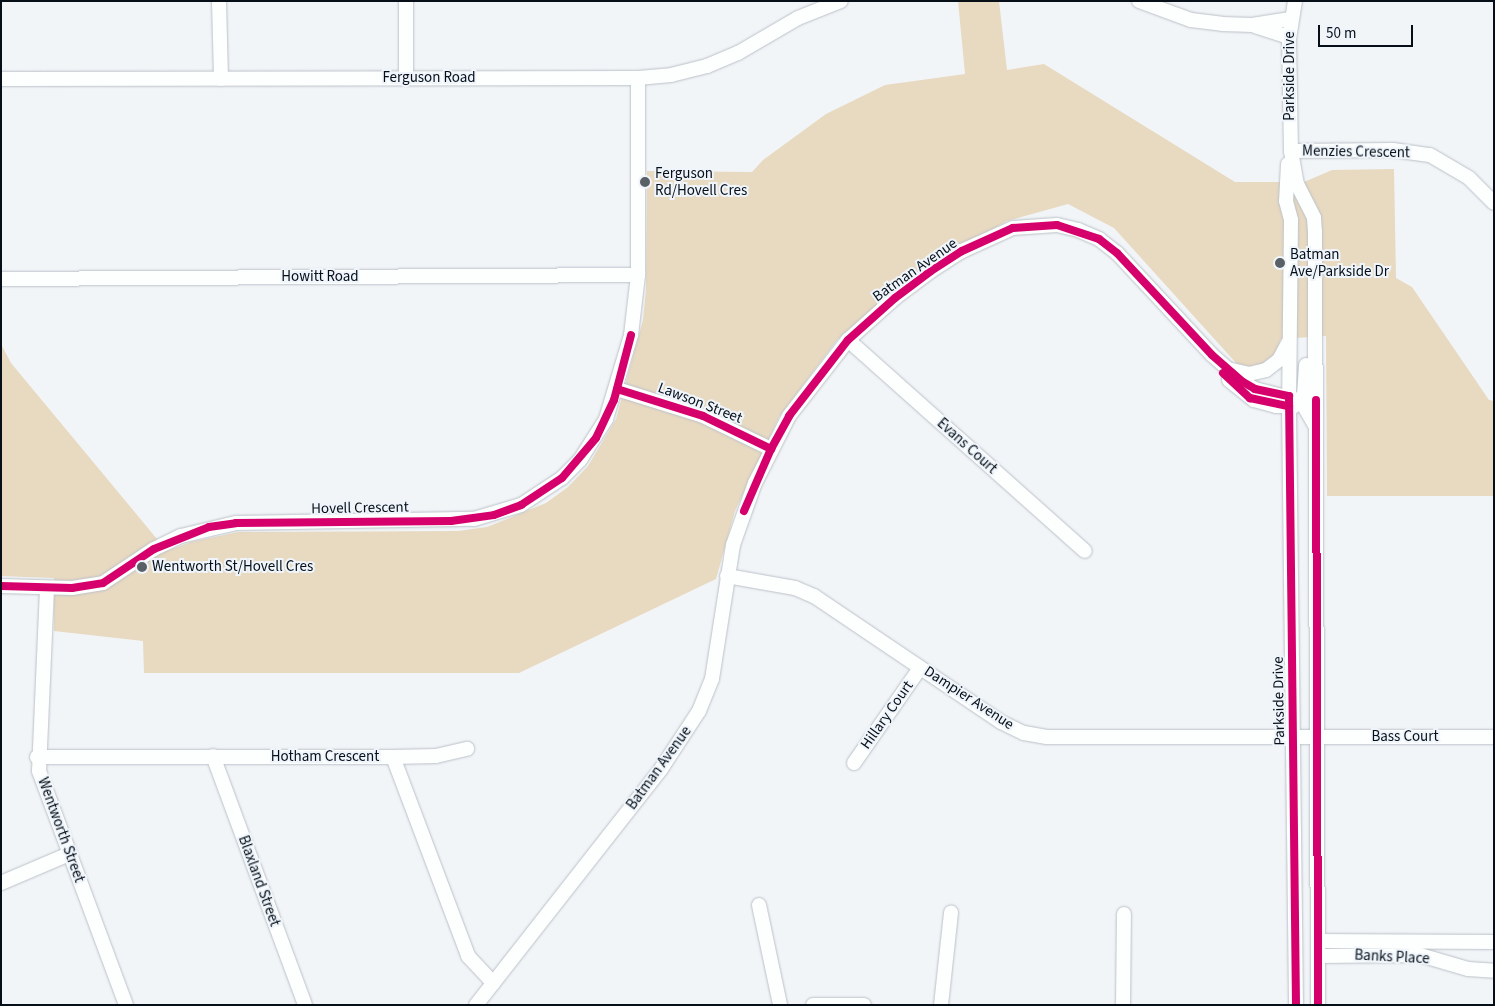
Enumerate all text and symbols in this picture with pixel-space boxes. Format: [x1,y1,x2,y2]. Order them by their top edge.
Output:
scale bar [1320,15,1415,47]
text: 50 m [1326,23,1356,44]
street label: Parkside Drive [1281,31,1299,121]
street label: Ferguson Road [382,69,476,87]
street label: Menzies Crescent [1302,142,1410,162]
place label: Ferguson Rd/Hovell Cres [655,164,747,199]
marker: Ferguson Rd/Hovell Cres [639,176,651,188]
street label: Batman Avenue [869,234,961,306]
place label: Batman Ave/Parkside Dr [1290,245,1389,280]
marker: Batman Ave/Parkside Dr [1274,257,1286,269]
street label: Howitt Road [281,268,359,286]
street label: Lawson Street [655,379,745,427]
street label: Evans Court [933,414,1001,478]
street label: Hovell Crescent [311,498,409,518]
place label: Wentworth St/Hovell Cres [152,558,313,576]
marker: Wentworth St/Hovell Cres [136,561,148,573]
street label: Parkside Drive [1269,656,1289,746]
street label: Dampier Avenue [921,662,1017,734]
street label: Hillary Court [857,677,917,753]
street label: Batman Avenue [623,723,695,813]
street label: Bass Court [1371,728,1439,746]
street label: Hotham Crescent [271,748,379,766]
street label: Wentworth Street [34,775,88,885]
street label: Blaxland Street [234,833,284,929]
street label: Banks Place [1354,946,1430,968]

